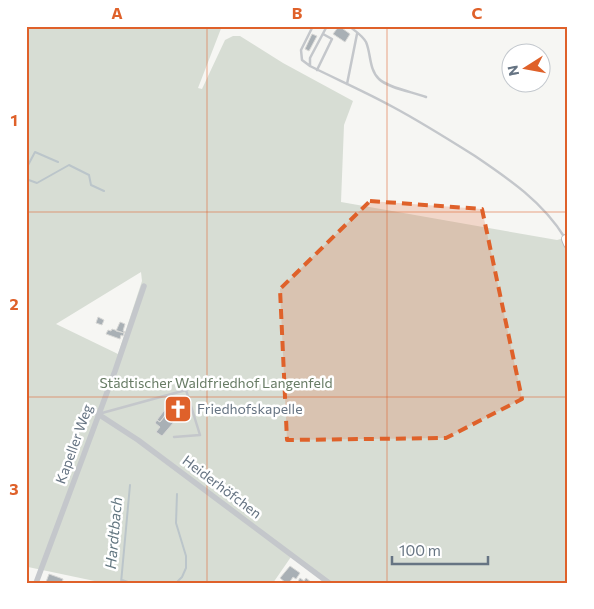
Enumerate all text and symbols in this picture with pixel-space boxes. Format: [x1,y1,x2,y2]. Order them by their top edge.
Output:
text: A [111,3,123,22]
text: B [292,3,303,22]
text: C [472,3,483,22]
north arrow [502,42,552,92]
text: N [503,64,522,77]
text: 1 [10,110,18,129]
text: 2 [9,294,19,313]
park label: Städtischer Waldfriedhof Langenfeld [99,374,333,391]
church icon: Friedhofskapelle [163,394,193,424]
place label: Friedhofskapelle [197,400,303,417]
street label: Kapeller Weg [51,401,96,486]
street label: Heiderhöfchen [179,451,265,522]
text: 3 [9,479,19,498]
water label: Hardtbach [101,496,125,570]
scale bar [392,534,488,566]
text: 100 m [399,541,441,559]

